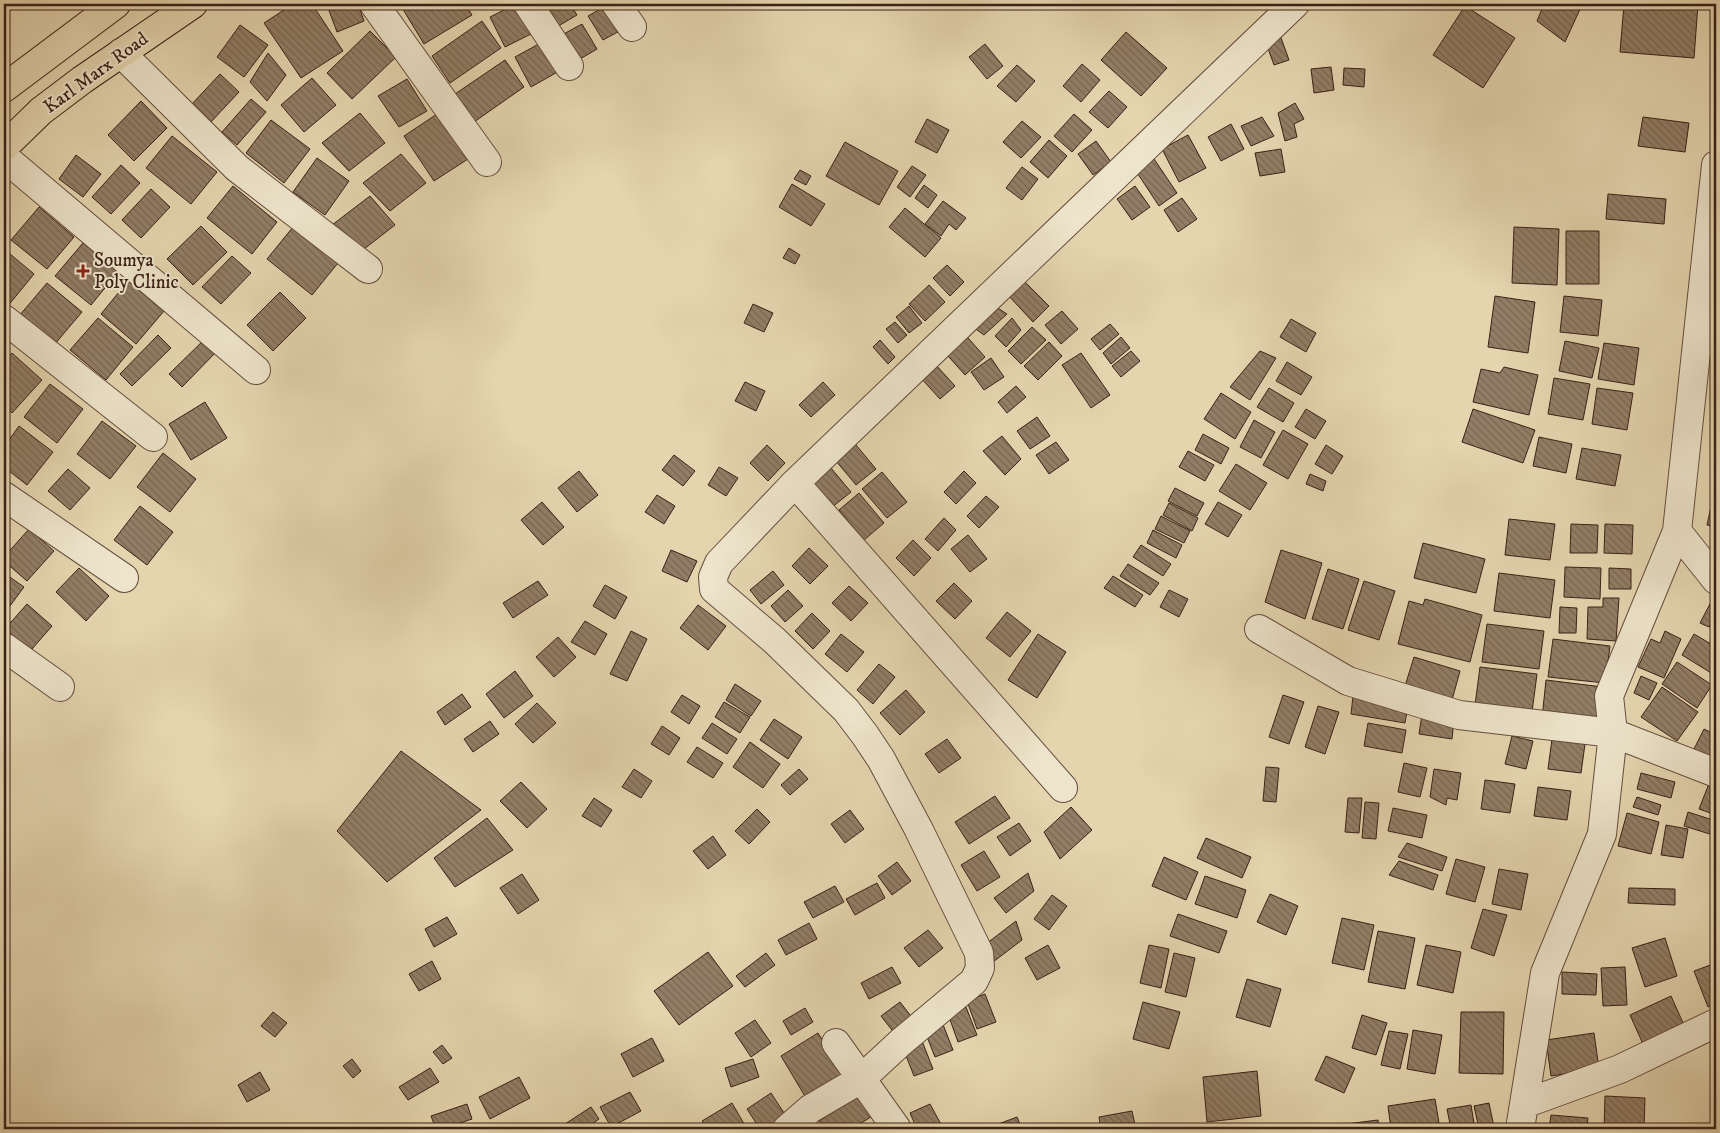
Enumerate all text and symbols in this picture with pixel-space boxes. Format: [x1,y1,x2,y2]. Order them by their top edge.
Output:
street label: Karl Marx Road [39,27,153,119]
place label: Soumya Poly Clinic [94,249,179,294]
marker: Soumya Poly Clinic [76,264,90,278]

